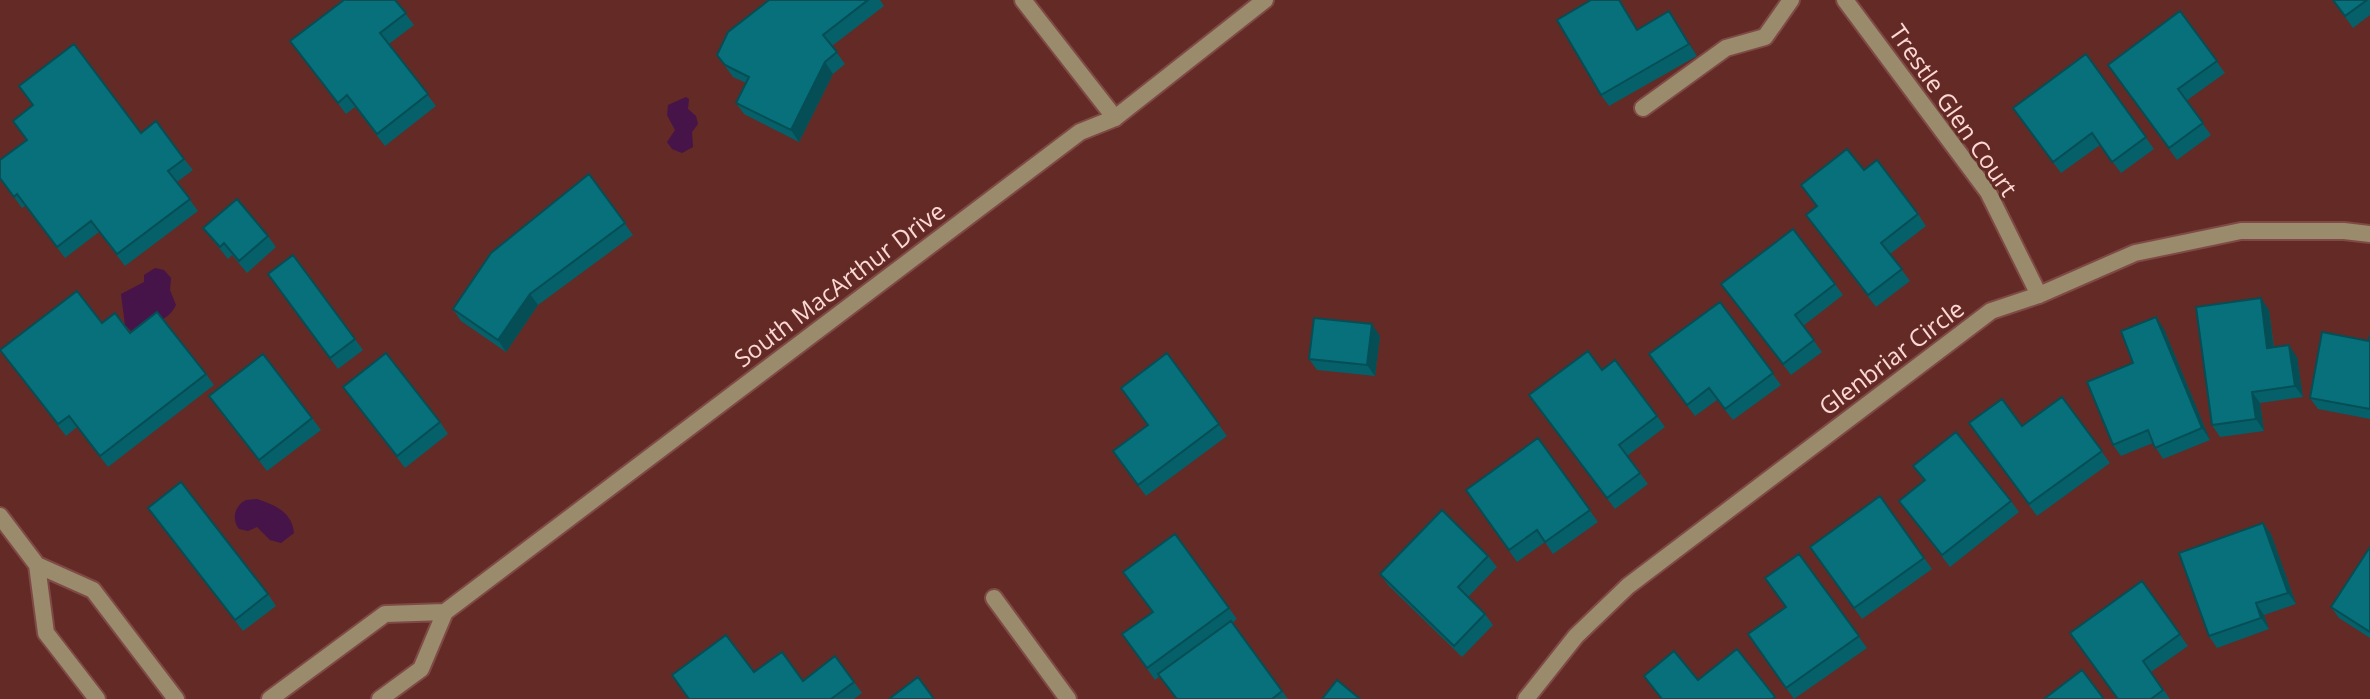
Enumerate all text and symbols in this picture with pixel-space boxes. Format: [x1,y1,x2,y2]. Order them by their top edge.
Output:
street label: Trestle Glen Court [1882,17,2026,203]
street label: South MacArthur Drive [727,194,951,374]
street label: Glenbriar Circle [1812,292,1970,422]

